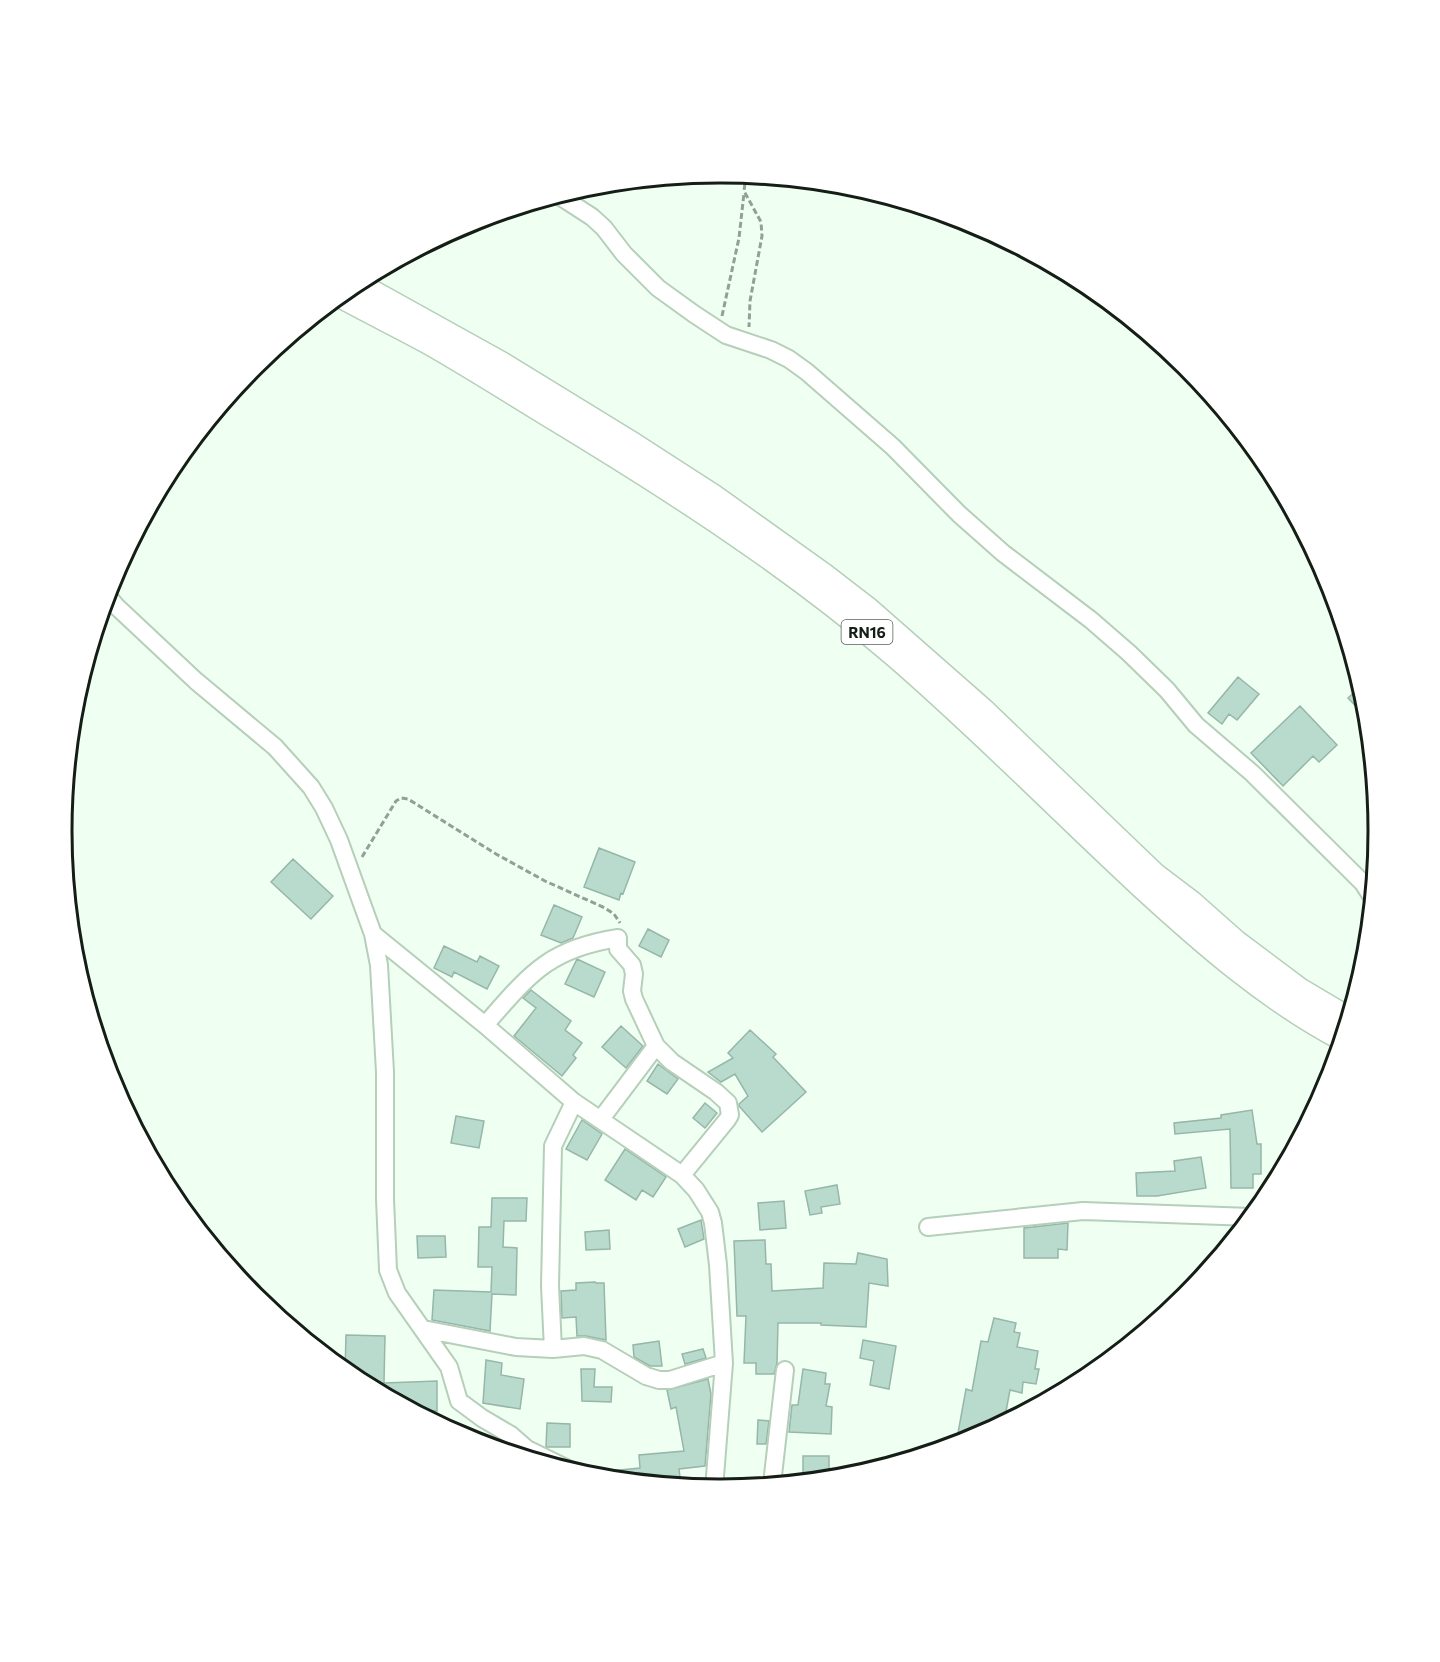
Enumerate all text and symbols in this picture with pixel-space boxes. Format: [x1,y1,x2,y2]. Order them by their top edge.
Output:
road number: RN16 [842,620,892,644]

